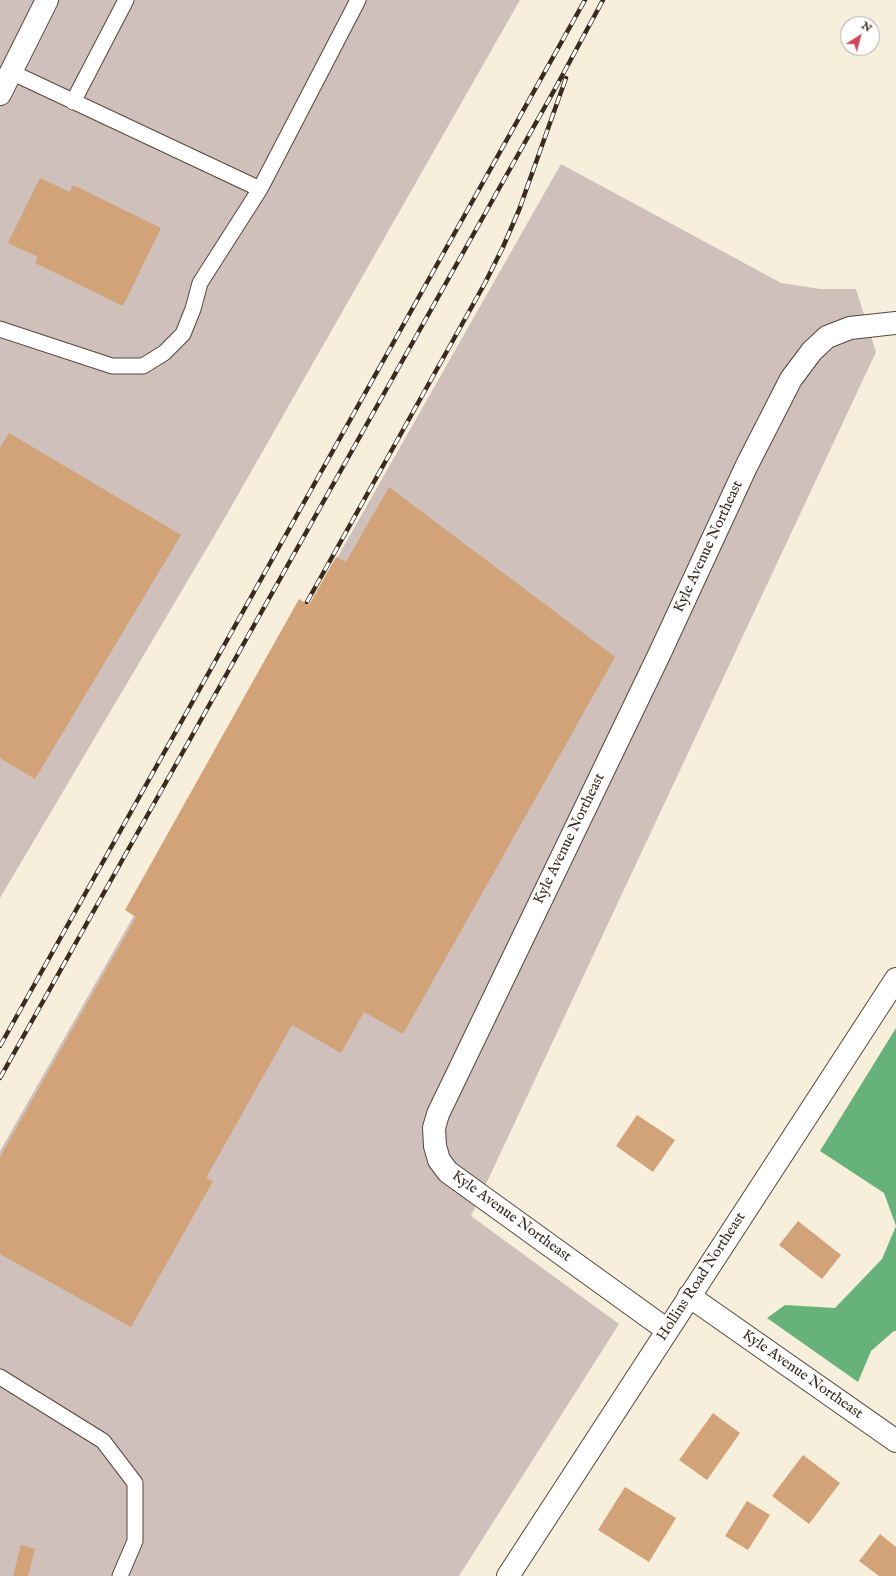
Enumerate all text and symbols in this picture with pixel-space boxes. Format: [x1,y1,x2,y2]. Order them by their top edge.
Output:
north arrow [840,16,880,56]
text: N [858,19,874,36]
street label: Kyle Avenue Northeast [671,478,747,616]
street label: Kyle Avenue Northeast [530,771,610,907]
street label: Kyle Avenue Northeast [448,1168,574,1266]
street label: Hollins Road Northeast [654,1209,750,1345]
street label: Kyle Avenue Northeast [738,1326,866,1424]

